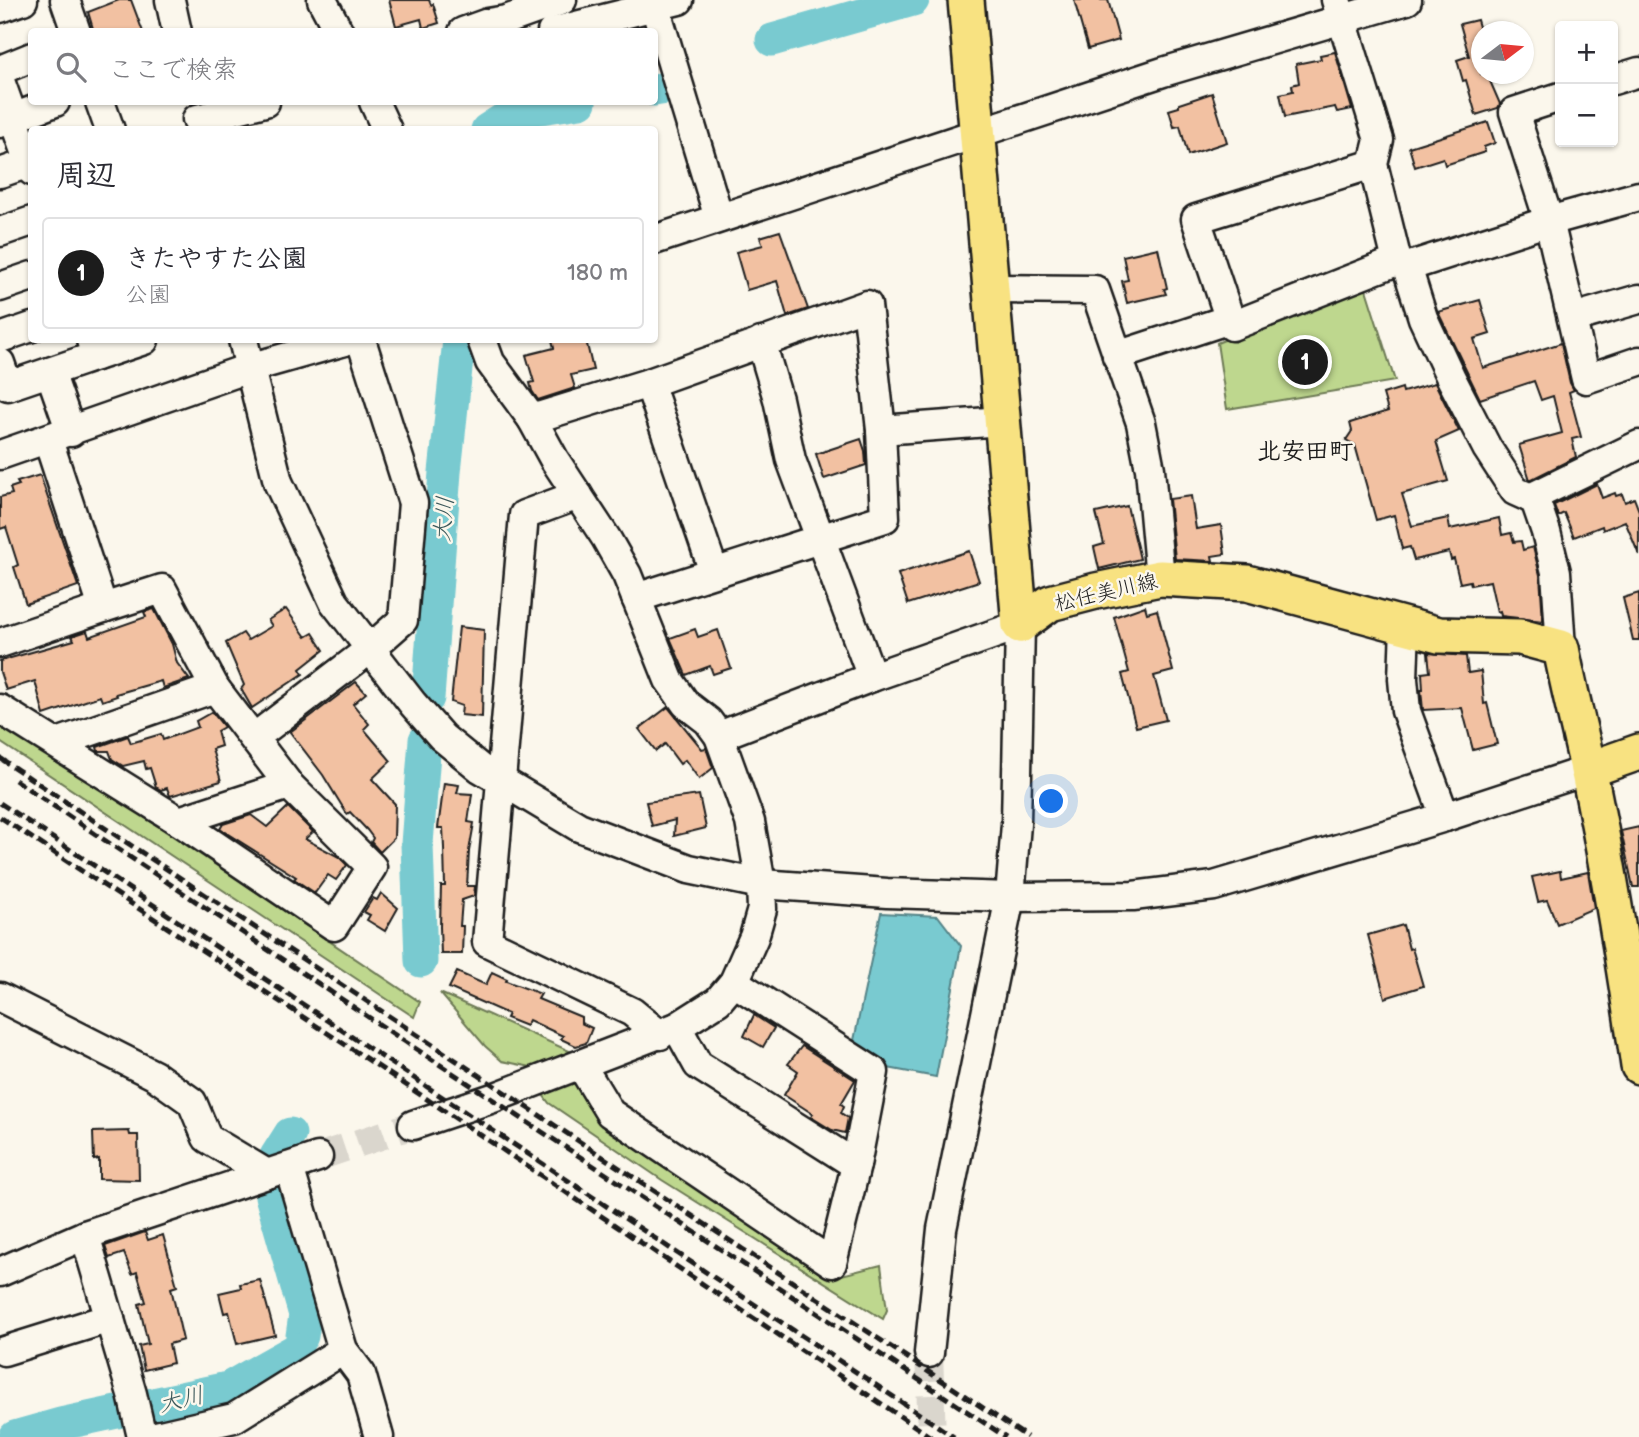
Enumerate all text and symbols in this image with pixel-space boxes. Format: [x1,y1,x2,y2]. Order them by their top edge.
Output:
north arrow [1471,21,1534,84]
map controls [1555,21,1618,147]
button: + [1555,21,1618,84]
search box [28,28,658,105]
icon: search [52,48,90,86]
text: ここで検索 [108,55,238,86]
button: − [1555,84,1618,147]
text: 周辺 [56,158,116,194]
text: きたやすた公園 [125,244,308,275]
text: 1 [76,259,86,287]
text: 180 m [567,259,628,287]
text: 公園 [125,281,171,309]
pin: 1 [1282,336,1328,388]
district label: 北安田町 [1257,437,1353,466]
water label: 大川 [428,495,460,543]
street label: 松任美川線 [1052,568,1160,616]
your location [1034,784,1068,818]
water label: 大川 [156,1381,207,1419]

